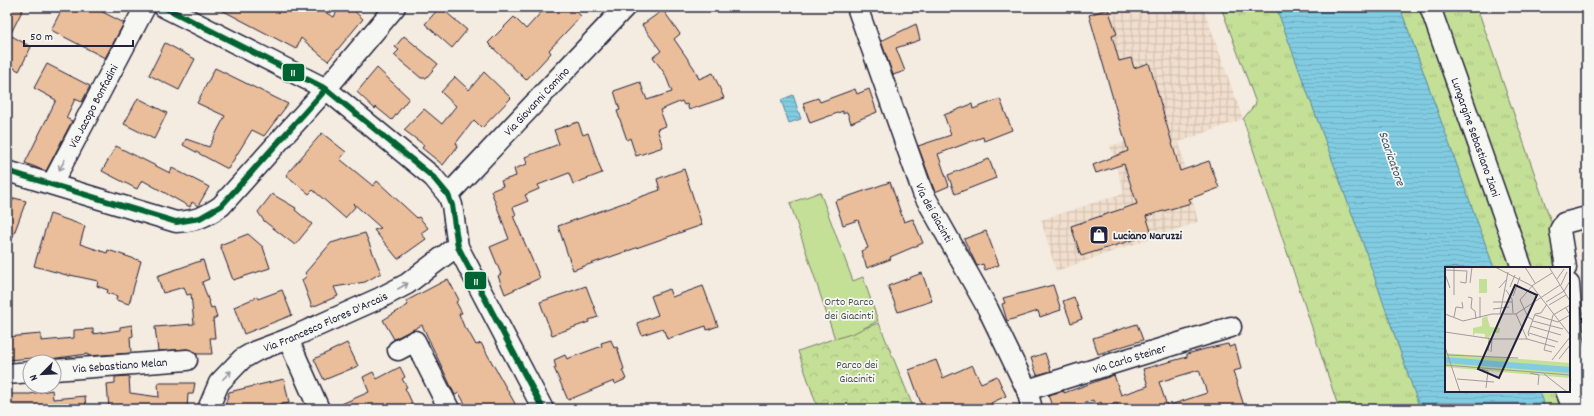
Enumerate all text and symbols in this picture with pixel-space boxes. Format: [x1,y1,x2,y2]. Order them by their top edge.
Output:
scale bar [24,22,133,48]
text: 50 m [30,29,53,46]
street label: Via Jacopo Bonfadini [65,62,123,152]
line badge: 11 [282,63,305,82]
street label: Via Giovanni Comino [501,64,574,140]
text: 11 [291,66,295,82]
street label: Lungargine Sebastiano Ziani [1446,76,1503,200]
water label: Scaricatore [1372,129,1409,190]
one-way arrow [57,159,65,171]
street label: Via dei Giacinti [910,181,956,246]
shop icon: Luciano Naruzzi [1088,224,1110,246]
place label: Luciano Naruzzi [1113,228,1183,245]
inset map [1445,267,1570,392]
line badge: 11 [464,271,487,290]
text: 11 [474,275,478,291]
one-way arrow [397,281,409,289]
street label: Via Francesco Flores D'Arcais [261,288,391,357]
park label: Orto Parco dei Giacinti [824,294,874,325]
street label: Via Carlo Steiner [1091,340,1169,379]
north arrow [22,354,62,394]
street label: Via Sebastiano Melan [72,354,168,379]
park label: Parco dei Giaciniti [836,357,878,388]
one-way arrow [222,370,231,380]
text: N [26,371,43,383]

